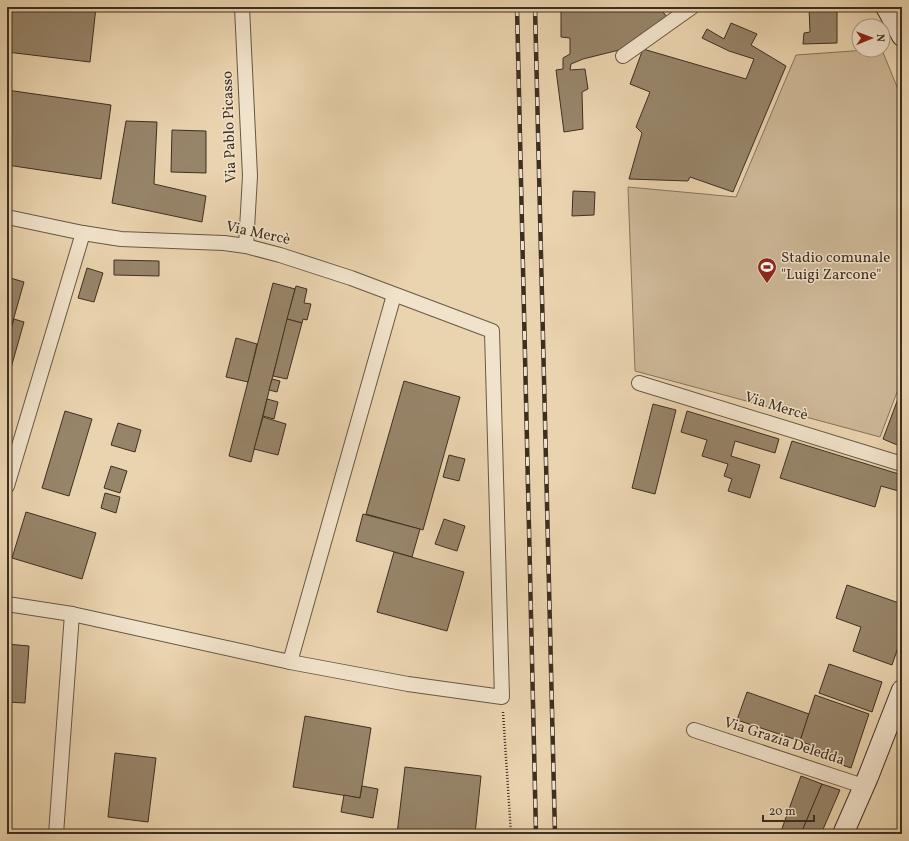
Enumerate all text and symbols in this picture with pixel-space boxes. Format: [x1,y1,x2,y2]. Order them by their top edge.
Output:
north arrow [851,18,891,58]
text: N [872,34,887,42]
street label: Via Pablo Picasso [218,70,242,184]
street label: Via Mercè [224,217,292,251]
place label: Stadio comunale "Luigi Zarcone" [781,248,890,286]
sports icon: Stadio comunale "Luigi Zarcone" [756,256,778,284]
street label: Via Mercè [742,387,810,427]
street label: Via Grazia Deledda [721,713,847,771]
scale bar [763,797,814,823]
text: 20 m [769,804,796,820]

